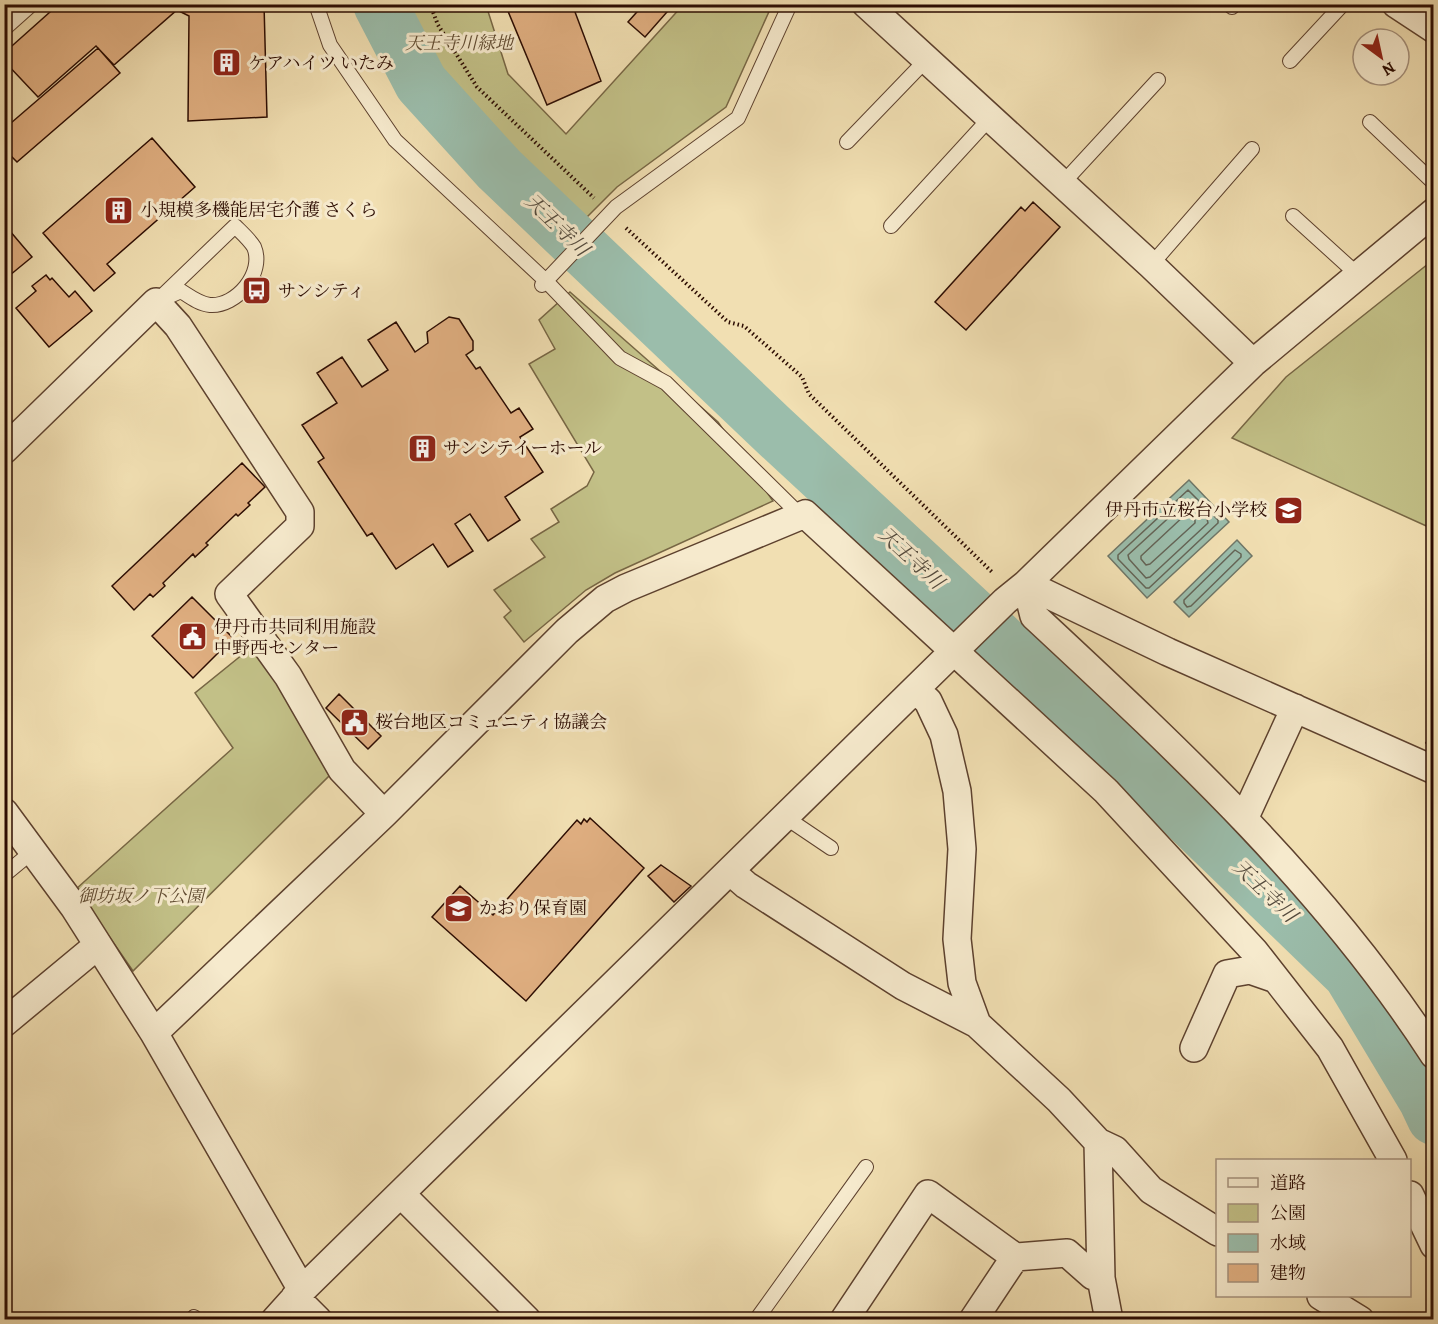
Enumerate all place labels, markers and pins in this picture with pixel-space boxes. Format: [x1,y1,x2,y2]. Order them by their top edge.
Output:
building icon: ケアハイツ いたみ [211,47,243,79]
place label: ケアハイツ いたみ [248,51,394,75]
building icon: 小規模多機能居宅介護 さくら [103,194,135,226]
place label: 小規模多機能居宅介護 さくら [140,198,378,222]
bus stop icon: サンシティ [241,275,273,307]
place label: サンシティ [278,279,365,303]
building icon: サンシテイーホール [406,432,438,464]
place label: サンシテイーホール [443,436,602,460]
school or university icon: 伊丹市立桜台小学校 [1272,494,1304,526]
place label: 伊丹市立桜台小学校 [1105,498,1267,522]
place label: 伊丹市共同利用施設 中野西センター [214,615,376,660]
public building icon: 伊丹市共同利用施設 中野西センター [177,621,209,653]
public building icon: 桜台地区コミュニティ協議会 [338,706,370,738]
place label: 桜台地区コミュニティ協議会 [375,710,607,734]
school or university icon: かおり保育園 [442,892,474,924]
place label: かおり保育園 [479,896,587,920]

